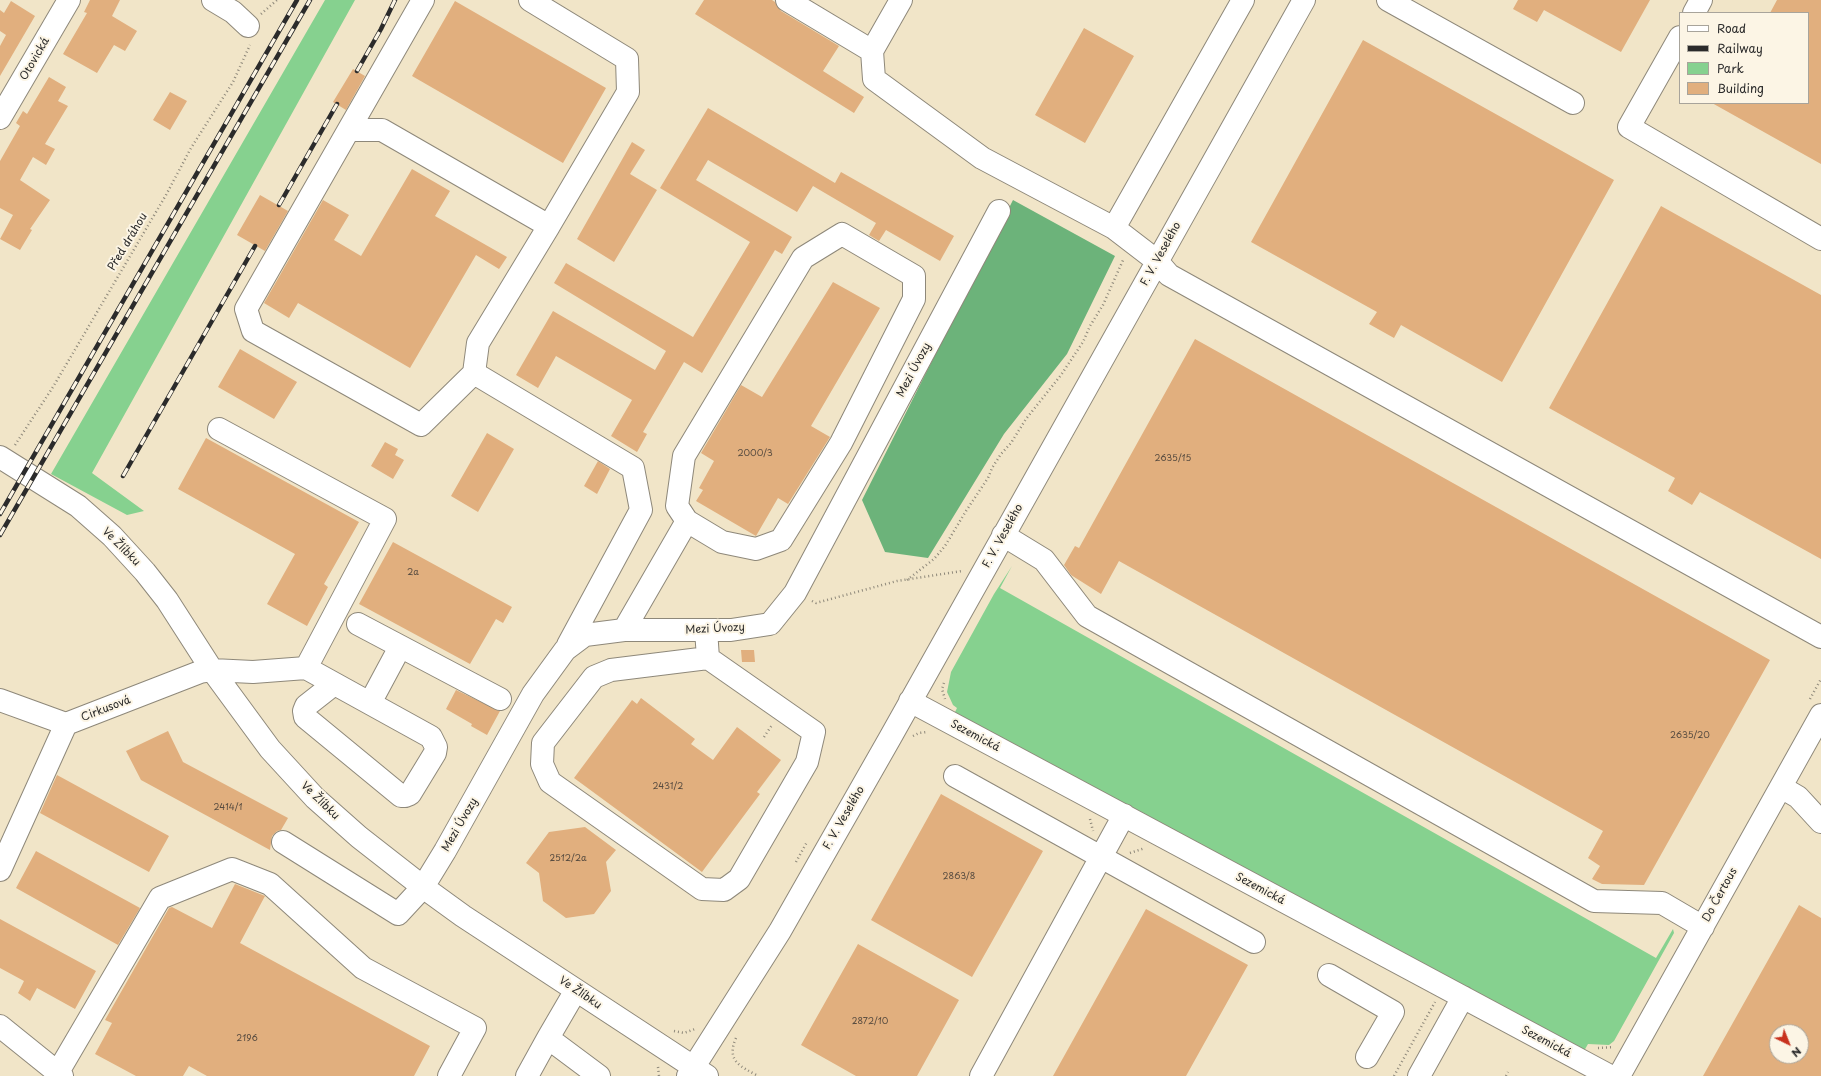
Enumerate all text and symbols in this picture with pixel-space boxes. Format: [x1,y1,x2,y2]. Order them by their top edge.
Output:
legend [1679,12,1809,104]
text: Road [1717,19,1746,37]
street label: Otovická [17,35,53,83]
text: Railway [1717,39,1763,57]
text: Park [1717,59,1744,77]
text: Building [1717,79,1764,97]
street label: Před dráhou [106,211,150,273]
street label: F. V. Veselého [1138,220,1184,288]
street label: Mezi Úvozy [894,341,934,399]
house number: 2000/3 [737,449,773,459]
house number: 2635/15 [1155,454,1191,464]
street label: F. V. Veselého [980,502,1026,570]
street label: Ve Žlíbku [99,525,143,569]
house number: 2a [407,568,419,578]
street label: Mezi Úvozy [685,621,745,637]
street label: Cirkusová [79,694,133,724]
street label: Sezemická [948,717,1002,755]
house number: 2635/20 [1670,731,1710,741]
street label: Ve Žlíbku [298,779,342,823]
house number: 2431/2 [653,782,683,792]
street label: F. V. Veselého [821,784,867,852]
street label: Mezi Úvozy [439,796,481,854]
house number: 2414/1 [214,803,242,813]
house number: 2512/2a [549,854,587,864]
street label: Do Čertous [1700,866,1740,924]
street label: Sezemická [1233,870,1287,908]
house number: 2863/8 [943,872,975,882]
street label: Ve Žlíbku [556,974,604,1012]
house number: 2872/10 [852,1017,888,1027]
street label: Sezemická [1519,1023,1573,1061]
north arrow [1769,1024,1809,1064]
house number: 2196 [236,1034,258,1044]
text: N [1788,1043,1806,1062]

